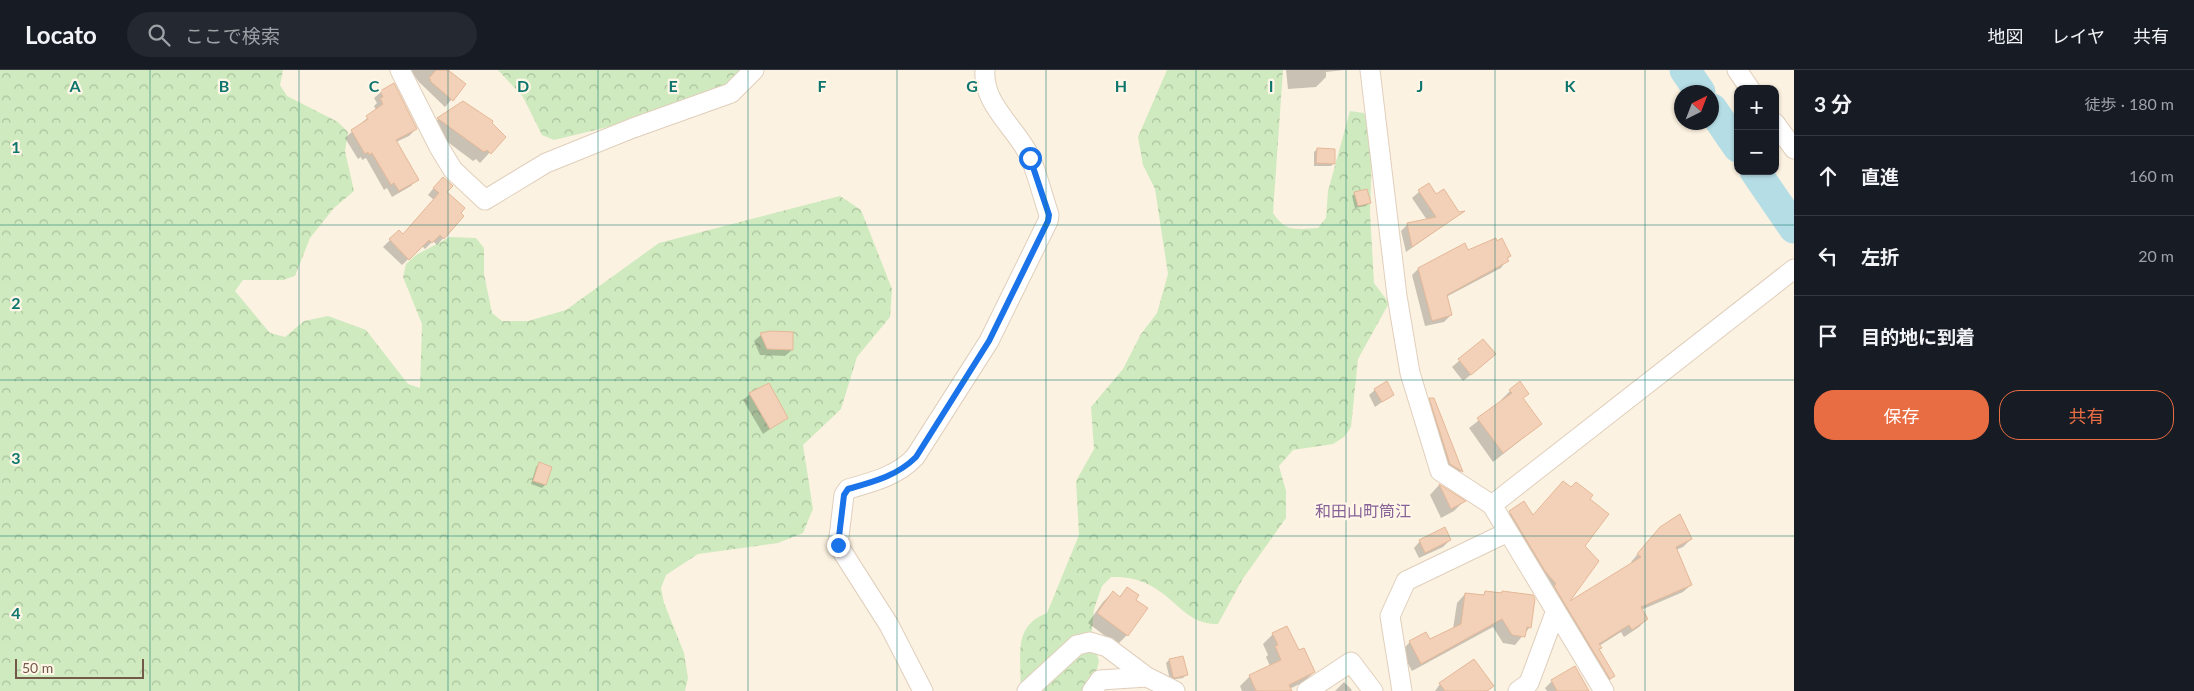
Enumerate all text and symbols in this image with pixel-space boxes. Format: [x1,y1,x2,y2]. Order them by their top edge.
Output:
search box [127,12,477,57]
text: Locato [25,20,97,49]
icon: search [145,21,173,49]
text: ここで検索 [185,24,280,47]
text: 地図 [1988,25,2024,47]
text: レイヤ [2052,25,2105,47]
text: 共有 [2133,25,2169,47]
text: A [68,76,81,95]
text: B [219,76,229,95]
text: C [369,76,380,95]
text: D [517,76,529,95]
text: E [668,76,678,95]
text: F [817,76,827,95]
text: G [966,76,978,95]
text: H [1115,76,1127,95]
text: I [1269,76,1273,95]
text: J [1417,76,1423,95]
text: K [1565,76,1577,95]
north arrow [1674,85,1719,130]
map controls [1734,85,1779,175]
button: + [1734,85,1779,130]
text: 3 分 [1814,91,1852,116]
text: 徒歩 · 180 m [2085,94,2174,113]
button: − [1734,130,1779,175]
text: 1 [11,137,21,156]
route start [1019,147,1042,170]
icon: ahead [1814,162,1842,190]
text: 直進 [1861,165,1899,188]
text: 160 m [2129,166,2174,185]
icon: left [1814,242,1842,270]
text: 左折 [1861,245,1899,268]
text: 20 m [2138,246,2174,265]
text: 2 [11,293,21,312]
icon: arrive [1814,322,1842,350]
text: 目的地に到着 [1861,325,1975,348]
button: 保存 [1814,390,1989,440]
button: 共有 [1999,390,2174,440]
text: 3 [11,448,21,467]
district label: 和田山町筒江 [1315,501,1411,520]
route end [827,534,850,557]
text: 4 [11,603,21,622]
scale bar [15,656,144,679]
text: 50 m [22,659,53,676]

